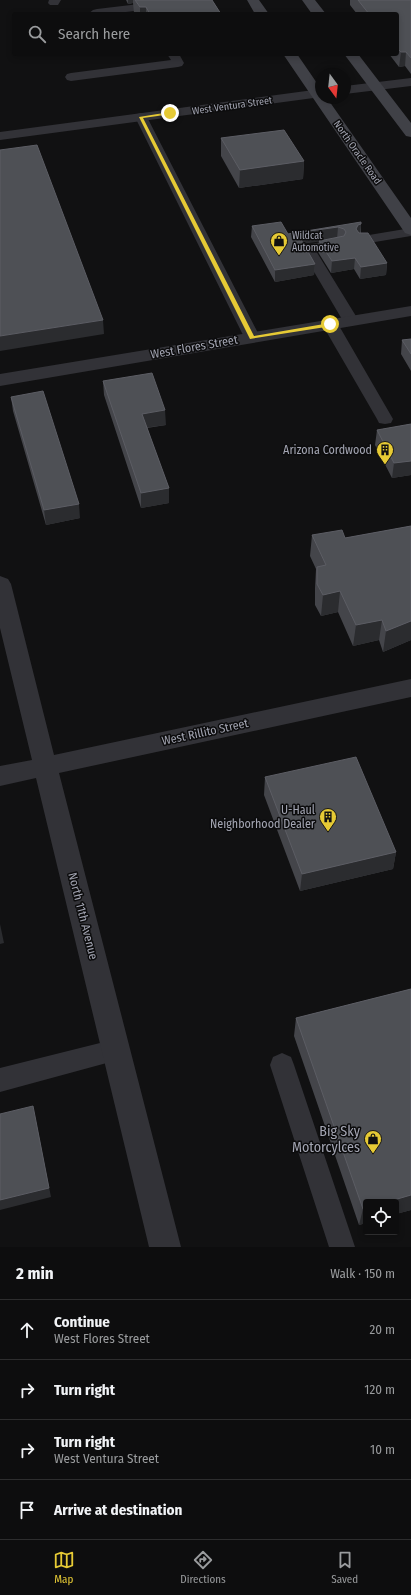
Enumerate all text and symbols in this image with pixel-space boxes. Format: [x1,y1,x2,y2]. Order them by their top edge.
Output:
search box [12,12,399,56]
icon: search [26,23,48,45]
text: Search here [58,25,130,43]
north arrow [315,68,351,104]
street label: West Ventura Street [191,94,274,118]
route end [161,104,179,122]
street label: North Oracle Road [331,118,384,187]
place label: Wildcat Automotive [292,230,339,254]
shop icon: Wildcat Automotive [269,231,289,256]
route start [321,315,339,333]
street label: West Flores Street [149,332,239,362]
building icon: Arizona Cordwood [375,440,395,465]
place label: Arizona Cordwood [283,443,372,457]
street label: West Rillito Street [161,716,250,748]
place label: U-Haul Neighborhood Dealer [210,803,316,831]
building icon: U-Haul Neighborhood Dealer [318,807,338,832]
street label: North 11th Avenue [65,871,101,961]
place label: Big Sky Motorcylces [292,1123,361,1156]
shop icon: Big Sky Motorcylces [363,1129,383,1154]
map controls [363,1199,399,1235]
button: locate [363,1199,399,1235]
text: 2 min [16,1263,54,1284]
text: Walk · 150 m [330,1266,395,1281]
text: Continue [54,1313,110,1331]
icon: ahead [16,1319,38,1341]
text: 20 m [369,1322,395,1337]
text: West Flores Street [54,1331,150,1346]
icon: right [16,1379,38,1401]
text: Turn right [54,1381,115,1399]
text: 120 m [364,1382,395,1397]
text: Turn right [54,1433,115,1451]
icon: right [16,1439,38,1461]
text: 10 m [370,1442,395,1457]
text: West Ventura Street [54,1451,159,1466]
icon: arrive [16,1499,38,1521]
text: Arrive at destination [54,1501,182,1519]
tab: Map [53,1549,75,1586]
tab: Directions [180,1549,226,1586]
tab: Saved [331,1549,358,1586]

